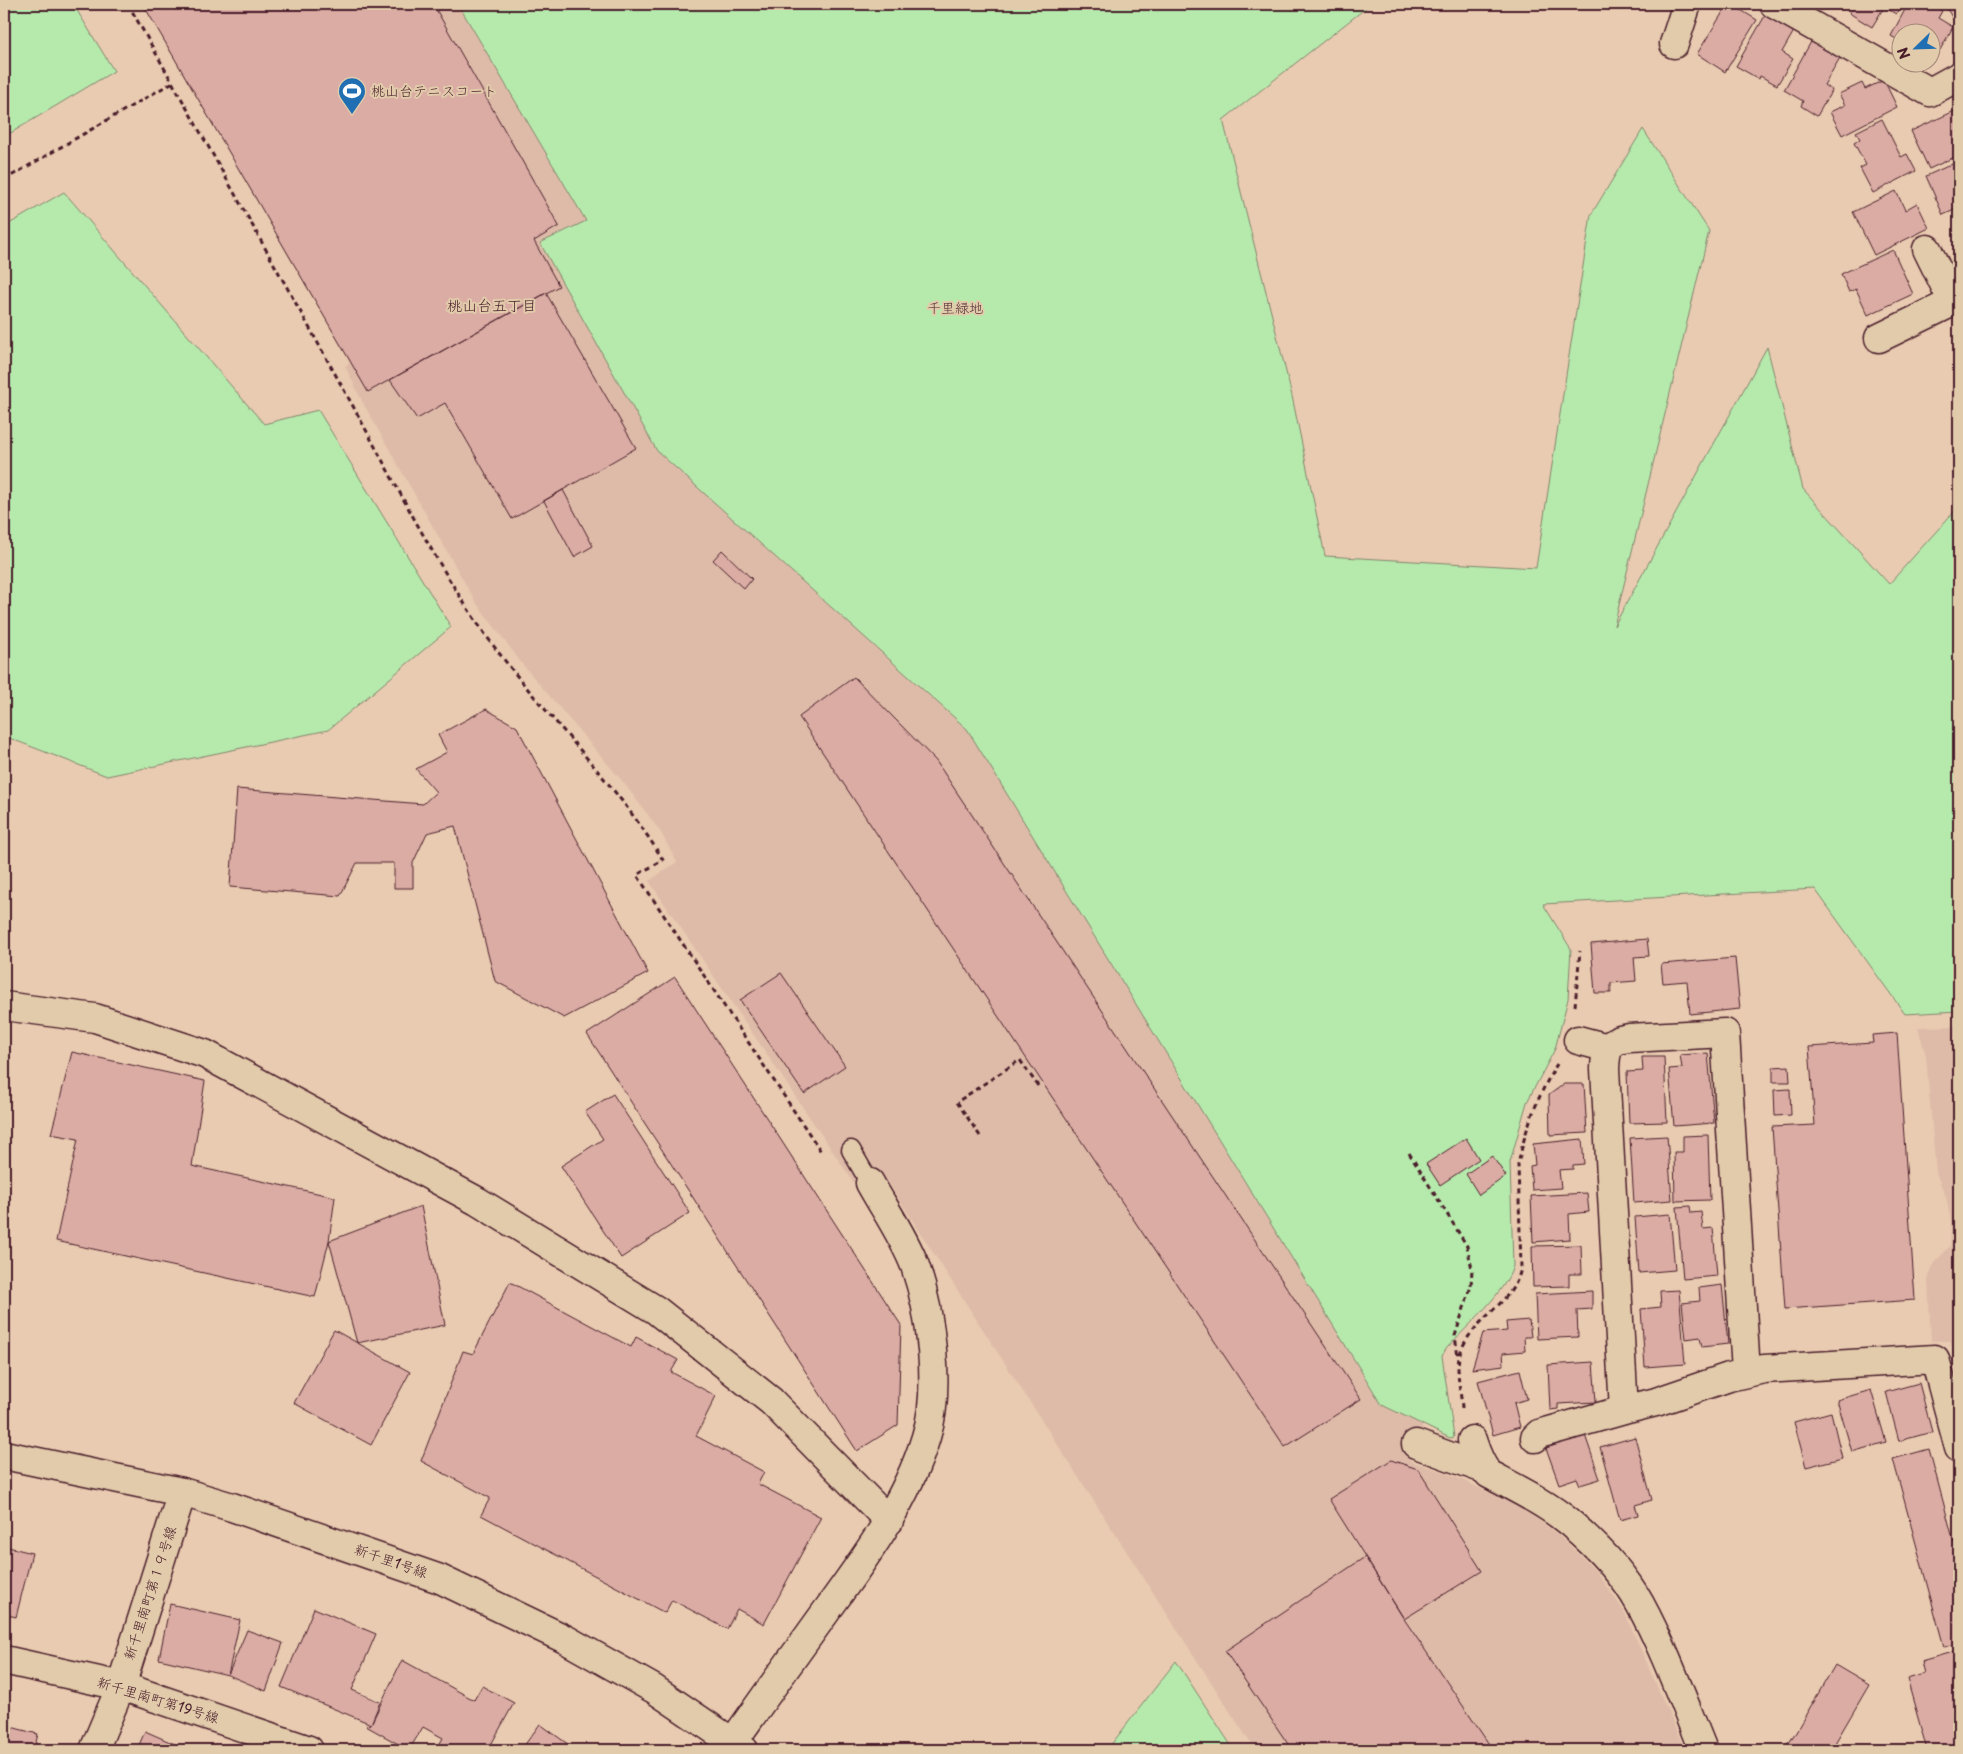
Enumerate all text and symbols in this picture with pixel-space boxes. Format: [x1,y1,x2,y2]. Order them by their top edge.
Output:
north arrow [1890,22,1940,72]
text: N [1892,44,1915,62]
sports icon: 桃山台テニスコート [337,76,367,115]
place label: 桃山台テニスコート [371,80,497,101]
district label: 桃山台五丁目 [447,293,537,316]
park label: 千里緑地 [927,297,983,318]
street label: 新千里南町第１９号線 [118,1523,181,1663]
street label: 新千里1号線 [352,1538,431,1583]
street label: 新千里南町第19号線 [95,1671,222,1728]

